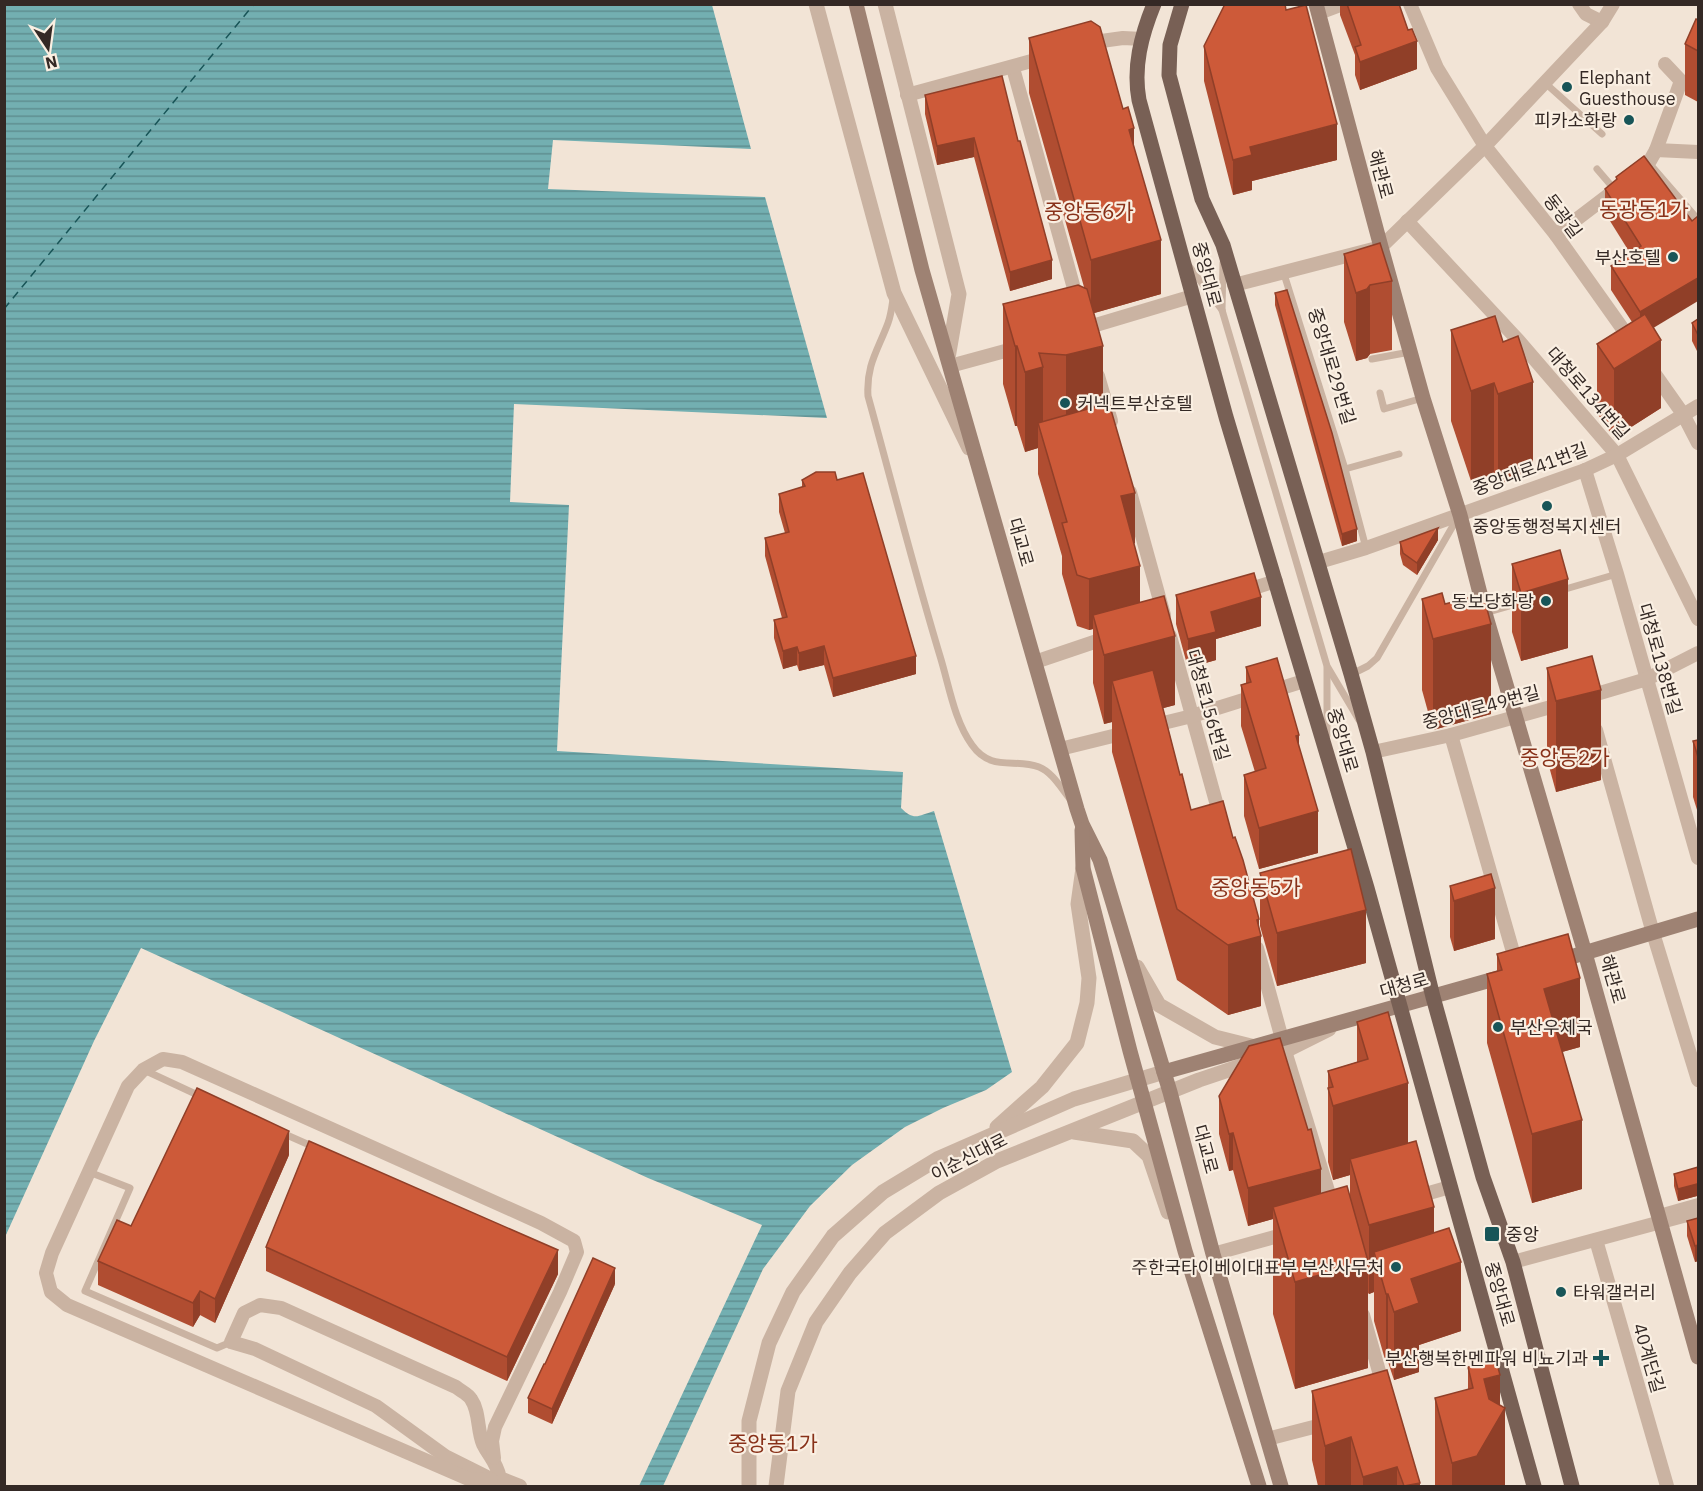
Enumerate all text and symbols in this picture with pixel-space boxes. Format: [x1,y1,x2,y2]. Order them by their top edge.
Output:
north arrow [18,18,78,78]
text: N [43,52,59,74]
place label: Elephant Guesthouse [1579,66,1676,110]
marker: Elephant Guesthouse [1560,80,1574,94]
place label: 피카소화랑 [1534,109,1617,132]
marker: 피카소화랑 [1622,113,1636,127]
street label: 해관로 [1363,147,1399,201]
street label: 동광길 [1539,189,1587,243]
district label: 동광동1가 [1599,195,1689,223]
district label: 중앙동6가 [1044,197,1134,225]
street label: 중앙대로 [1187,239,1227,309]
place label: 부산호텔 [1595,246,1661,269]
marker: 부산호텔 [1666,250,1680,264]
street label: 중앙대로29번길 [1303,305,1361,427]
street label: 대청로134번길 [1542,342,1634,444]
place label: 커넥트부산호텔 [1077,392,1193,415]
marker: 커넥트부산호텔 [1058,396,1072,410]
street label: 중앙대로41번길 [1469,438,1591,500]
marker: 중앙동행정복지센터 [1540,499,1554,513]
street label: 대교로 [1003,515,1039,569]
place label: 중앙동행정복지센터 [1472,515,1622,538]
place label: 동보당화랑 [1451,590,1534,613]
marker: 동보당화랑 [1539,594,1553,608]
street label: 대청로138번길 [1633,600,1687,718]
street label: 대청로156번길 [1181,646,1235,764]
street label: 중앙대로49번길 [1420,680,1542,734]
street label: 중앙대로 [1322,705,1364,775]
district label: 중앙동2가 [1520,743,1610,771]
district label: 중앙동5가 [1211,873,1301,901]
street label: 해관로 [1595,952,1631,1006]
street label: 대청로 [1377,967,1431,1003]
place label: 부산우체국 [1510,1016,1593,1039]
marker: 부산우체국 [1491,1020,1505,1034]
street label: 대교로 [1188,1122,1224,1176]
street label: 이순신대로 [927,1128,1011,1186]
place label: 중앙 [1506,1223,1539,1246]
marker: 중앙 [1483,1225,1501,1243]
place label: 주한국타이베이대표부 부산사무처 [1131,1256,1384,1279]
street label: 중앙대로 [1480,1259,1520,1329]
marker: 주한국타이베이대표부 부산사무처 [1389,1260,1403,1274]
place label: 타워갤러리 [1573,1281,1656,1304]
marker: 타워갤러리 [1554,1285,1568,1299]
street label: 40계단길 [1628,1321,1670,1395]
place label: 부산행복한멘파워 비뇨기과 [1385,1347,1588,1370]
marker: 부산행복한멘파워 비뇨기과 [1592,1349,1610,1367]
district label: 중앙동1가 [728,1429,818,1457]

